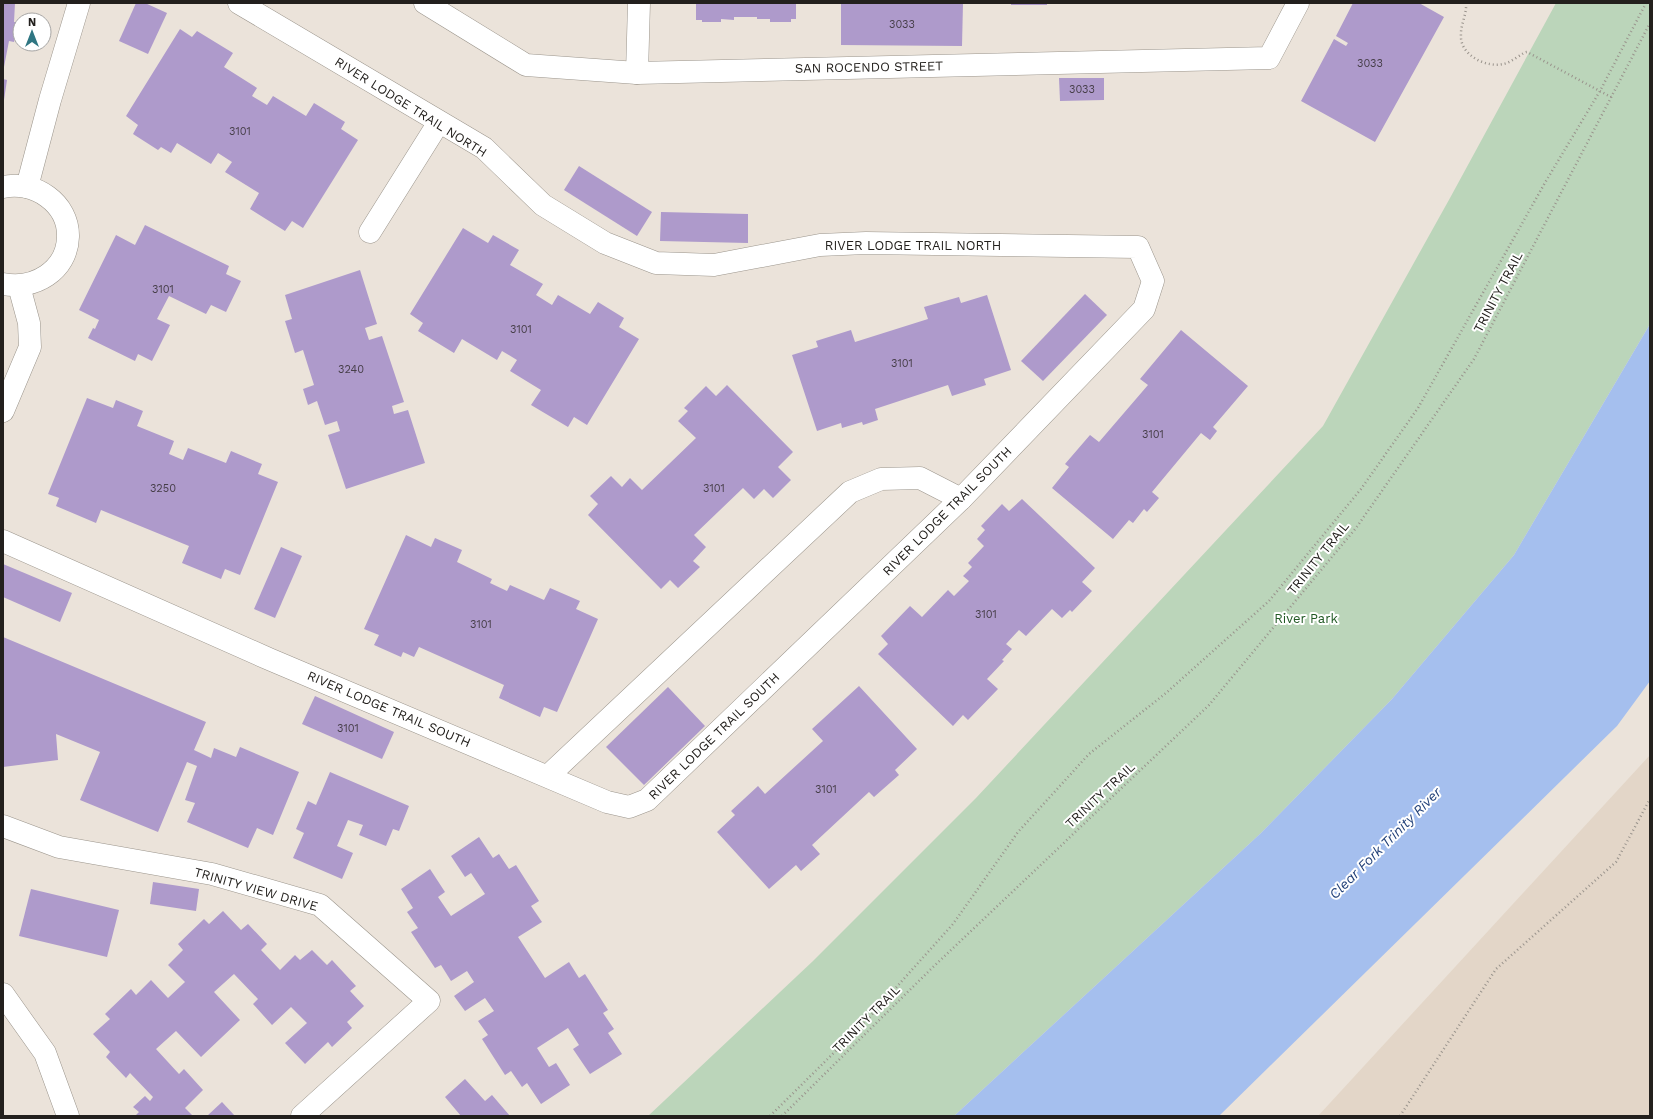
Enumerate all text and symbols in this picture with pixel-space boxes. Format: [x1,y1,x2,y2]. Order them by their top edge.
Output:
north arrow [12,12,52,52]
text: N [28,16,36,29]
house number: 3033 [889,18,915,31]
street label: RIVER LODGE TRAIL NORTH [332,54,490,160]
house number: 3033 [1357,57,1383,70]
street label: SAN ROCENDO STREET [795,58,943,76]
house number: 3033 [1069,83,1095,96]
house number: 3101 [229,125,251,138]
street label: RIVER LODGE TRAIL NORTH [825,238,1001,253]
street label: TRINITY TRAIL [1470,249,1526,335]
house number: 3101 [152,283,174,296]
house number: 3101 [510,323,532,336]
house number: 3101 [891,357,913,370]
house number: 3240 [338,363,364,376]
house number: 3101 [1142,428,1164,441]
street label: RIVER LODGE TRAIL SOUTH [879,443,1015,579]
house number: 3250 [150,482,176,495]
house number: 3101 [703,482,725,495]
street label: TRINITY TRAIL [1284,518,1352,597]
house number: 3101 [975,608,997,621]
park label: River Park [1274,611,1338,626]
house number: 3101 [470,618,492,631]
street label: RIVER LODGE TRAIL SOUTH [305,668,473,750]
street label: RIVER LODGE TRAIL SOUTH [645,669,783,803]
house number: 3101 [337,722,359,735]
street label: TRINITY TRAIL [1062,759,1138,831]
house number: 3101 [815,783,837,796]
water label: Clear Fork Trinity River [1326,783,1445,902]
street label: TRINITY VIEW DRIVE [192,864,320,914]
street label: TRINITY TRAIL [829,982,903,1056]

